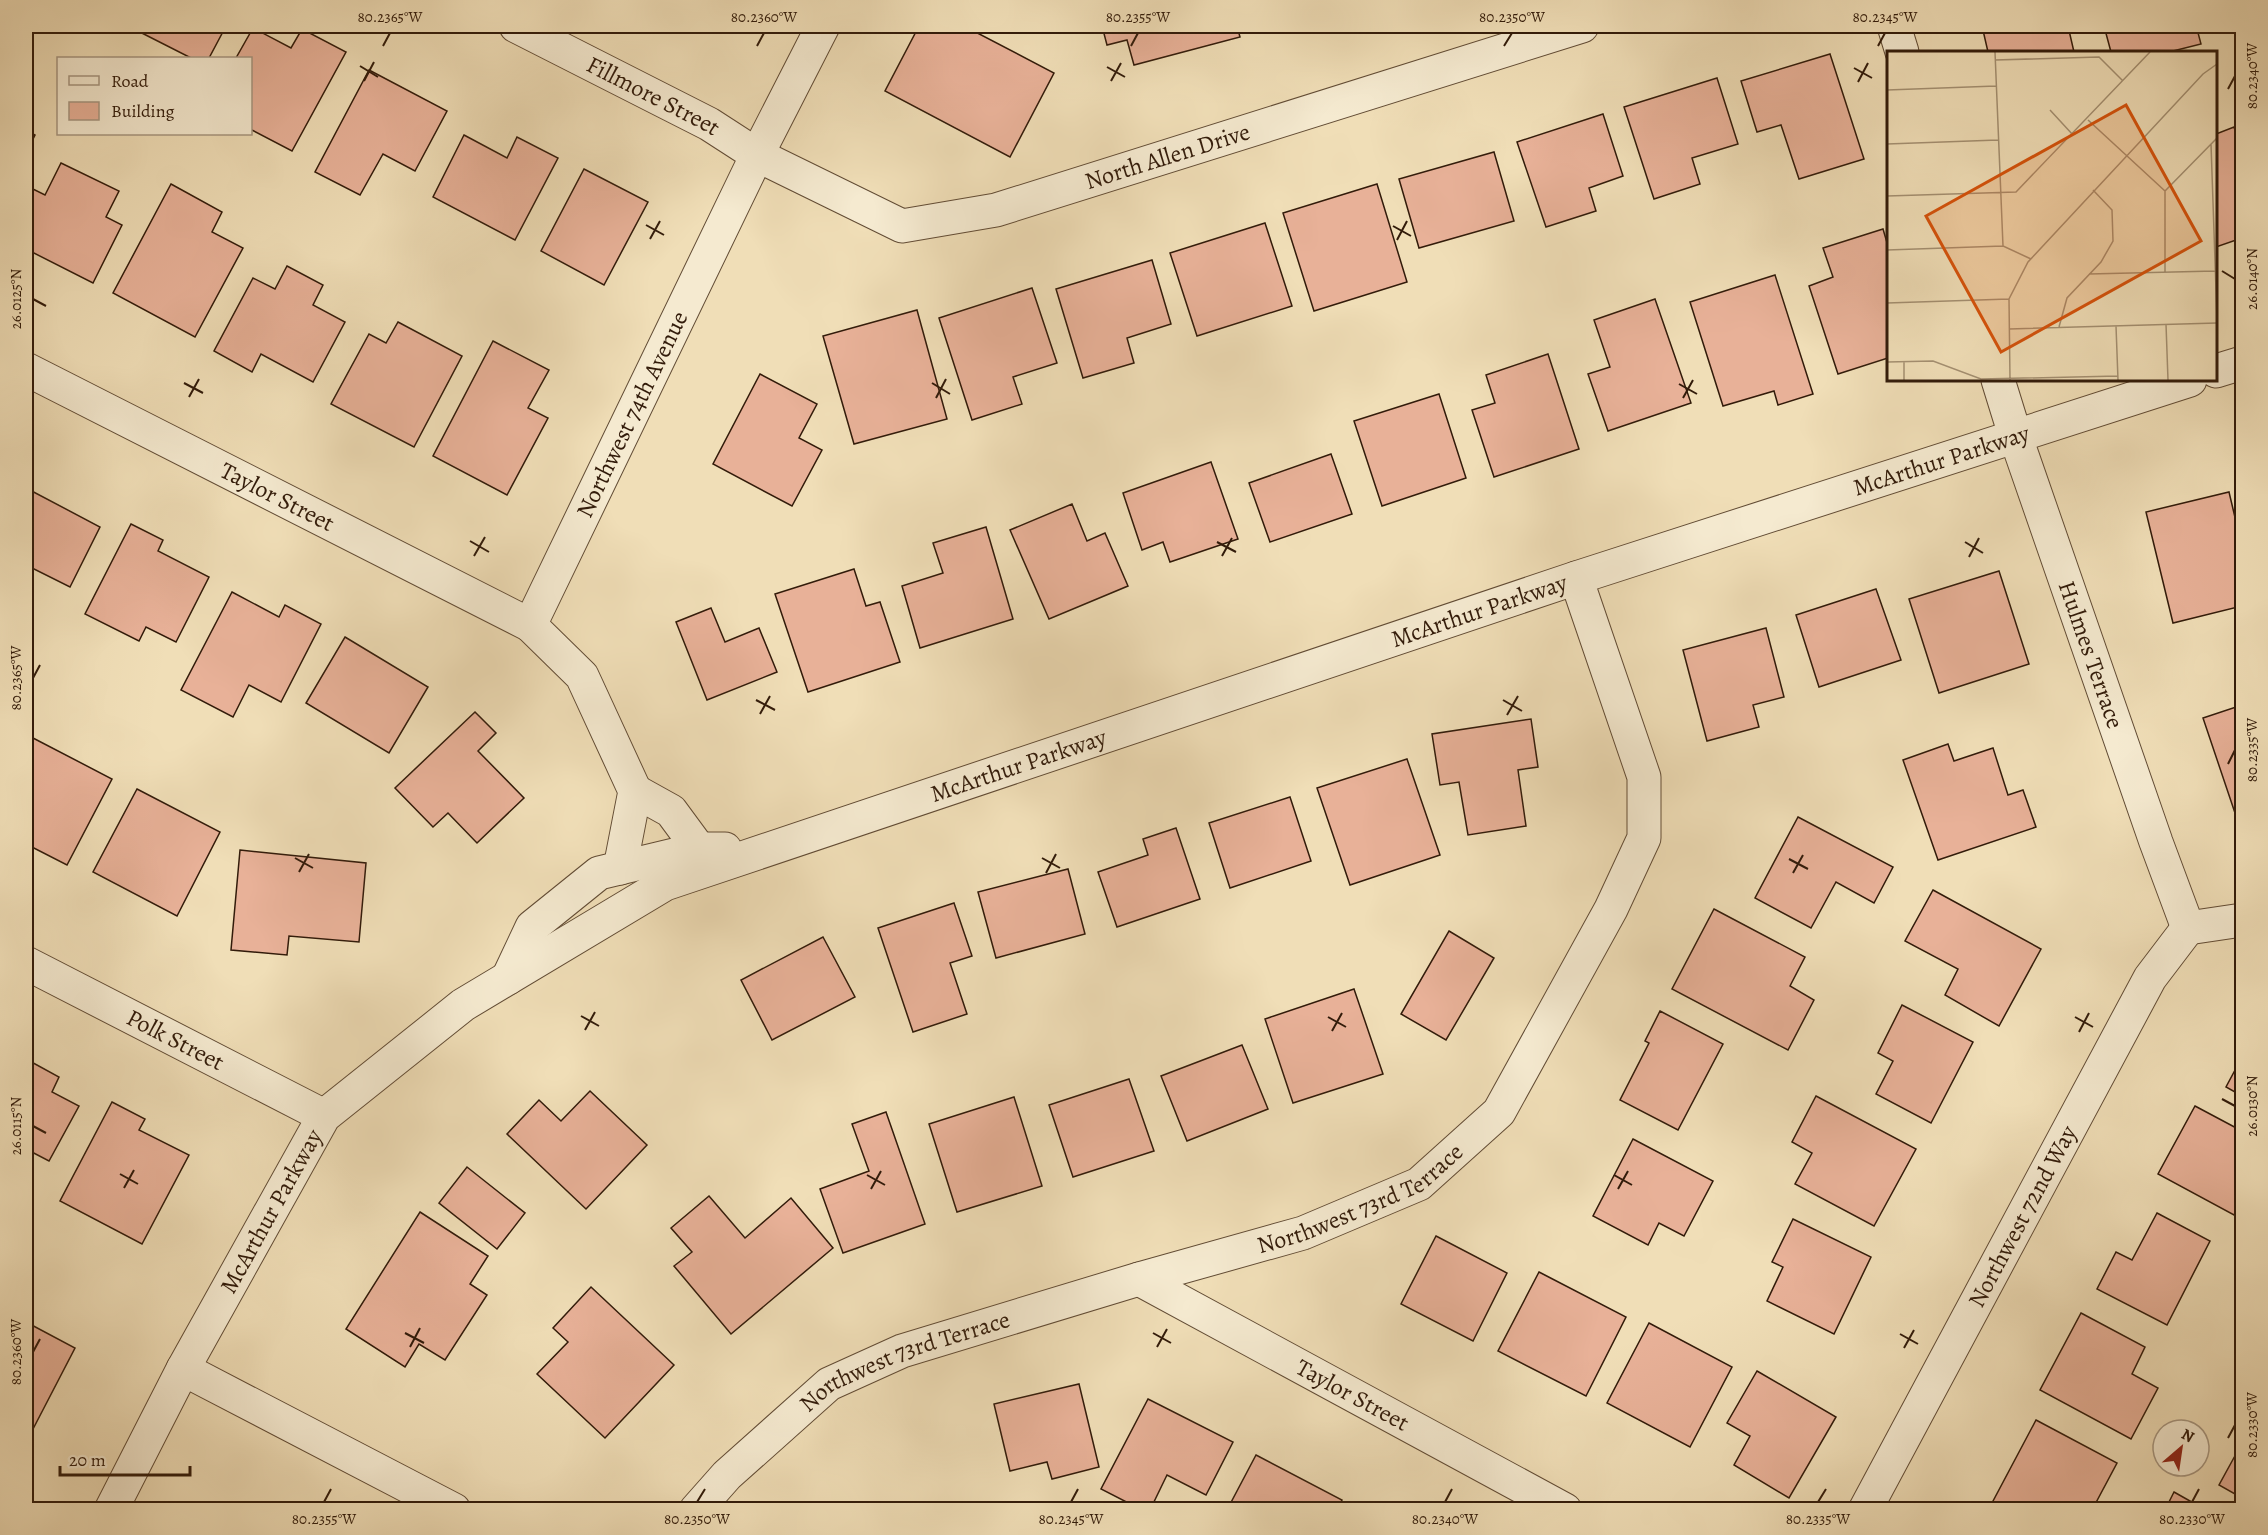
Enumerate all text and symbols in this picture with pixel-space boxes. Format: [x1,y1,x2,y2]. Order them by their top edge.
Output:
text: 80.2365°W [357,7,423,27]
text: 80.2360°W [731,7,797,27]
text: 80.2355°W [1106,7,1170,27]
text: 80.2350°W [1479,7,1545,27]
text: 80.2345°W [1853,7,1918,27]
text: 80.2340°W [2242,43,2262,109]
street label: Fillmore Street [581,48,727,143]
inset map [1887,51,2217,381]
legend [57,57,252,135]
text: Road [111,69,149,93]
text: Building [111,99,175,123]
street label: North Allen Drive [1081,115,1254,197]
text: 26.0140°N [2242,248,2262,310]
text: 26.0125°N [6,268,26,329]
street label: Northwest 74th Avenue [568,306,695,523]
street label: McArthur Parkway [1849,417,2034,504]
street label: Taylor Street [215,454,340,539]
street label: McArthur Parkway [1387,566,1571,655]
street label: Hulmes Terrace [2051,576,2131,733]
text: 80.2365°W [6,645,26,711]
text: 80.2335°W [2242,718,2262,782]
street label: McArthur Parkway [926,721,1111,810]
street label: Polk Street [121,1001,230,1078]
text: 26.0130°N [2242,1075,2262,1137]
text: 26.0115°N [6,1096,26,1155]
street label: Northwest 72nd Way [1960,1120,2084,1313]
street label: McArthur Parkway [212,1123,330,1299]
street label: Northwest 73rd Terrace [1253,1136,1470,1261]
street label: Northwest 73rd Terrace [792,1303,1014,1419]
text: 80.2360°W [6,1319,26,1385]
street label: Taylor Street [1290,1351,1415,1439]
text: 80.2330°W [2242,1392,2262,1458]
north arrow [2151,1418,2211,1478]
text: N [2177,1423,2199,1448]
scale bar [60,1439,190,1477]
text: 20 m [69,1448,106,1472]
text: 80.2355°W [292,1509,356,1529]
text: 80.2350°W [664,1509,730,1529]
text: 80.2345°W [1039,1509,1104,1529]
text: 80.2340°W [1412,1509,1478,1529]
text: 80.2335°W [1786,1509,1850,1529]
text: 80.2330°W [2159,1509,2225,1529]

